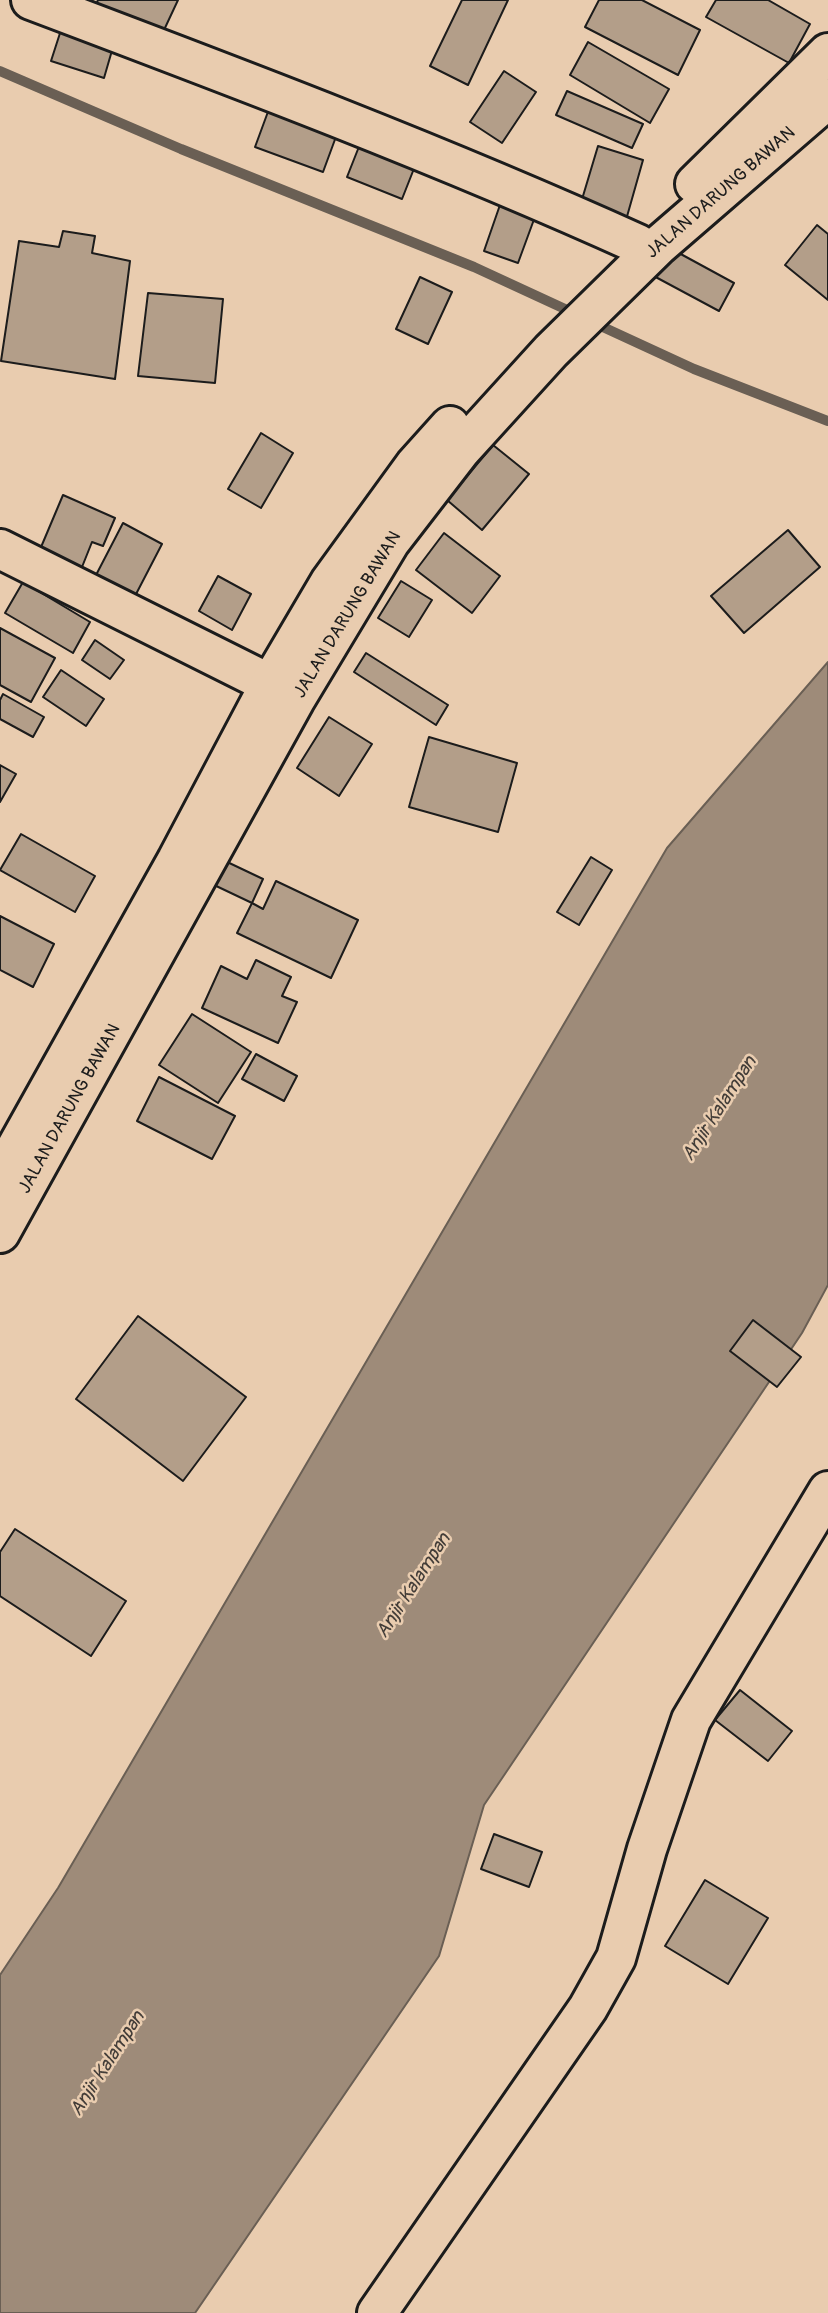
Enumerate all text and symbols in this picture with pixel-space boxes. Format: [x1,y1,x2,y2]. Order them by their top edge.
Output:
street label: JALAN DARUNG BAWAN [642,122,800,264]
street label: JALAN DARUNG BAWAN [290,528,406,702]
street label: JALAN DARUNG BAWAN [14,1020,126,1198]
water label: Anjir Kalampan [678,1052,762,1166]
water label: Anjir Kalampan [372,1529,456,1643]
water label: Anjir Kalampan [66,2007,150,2121]

